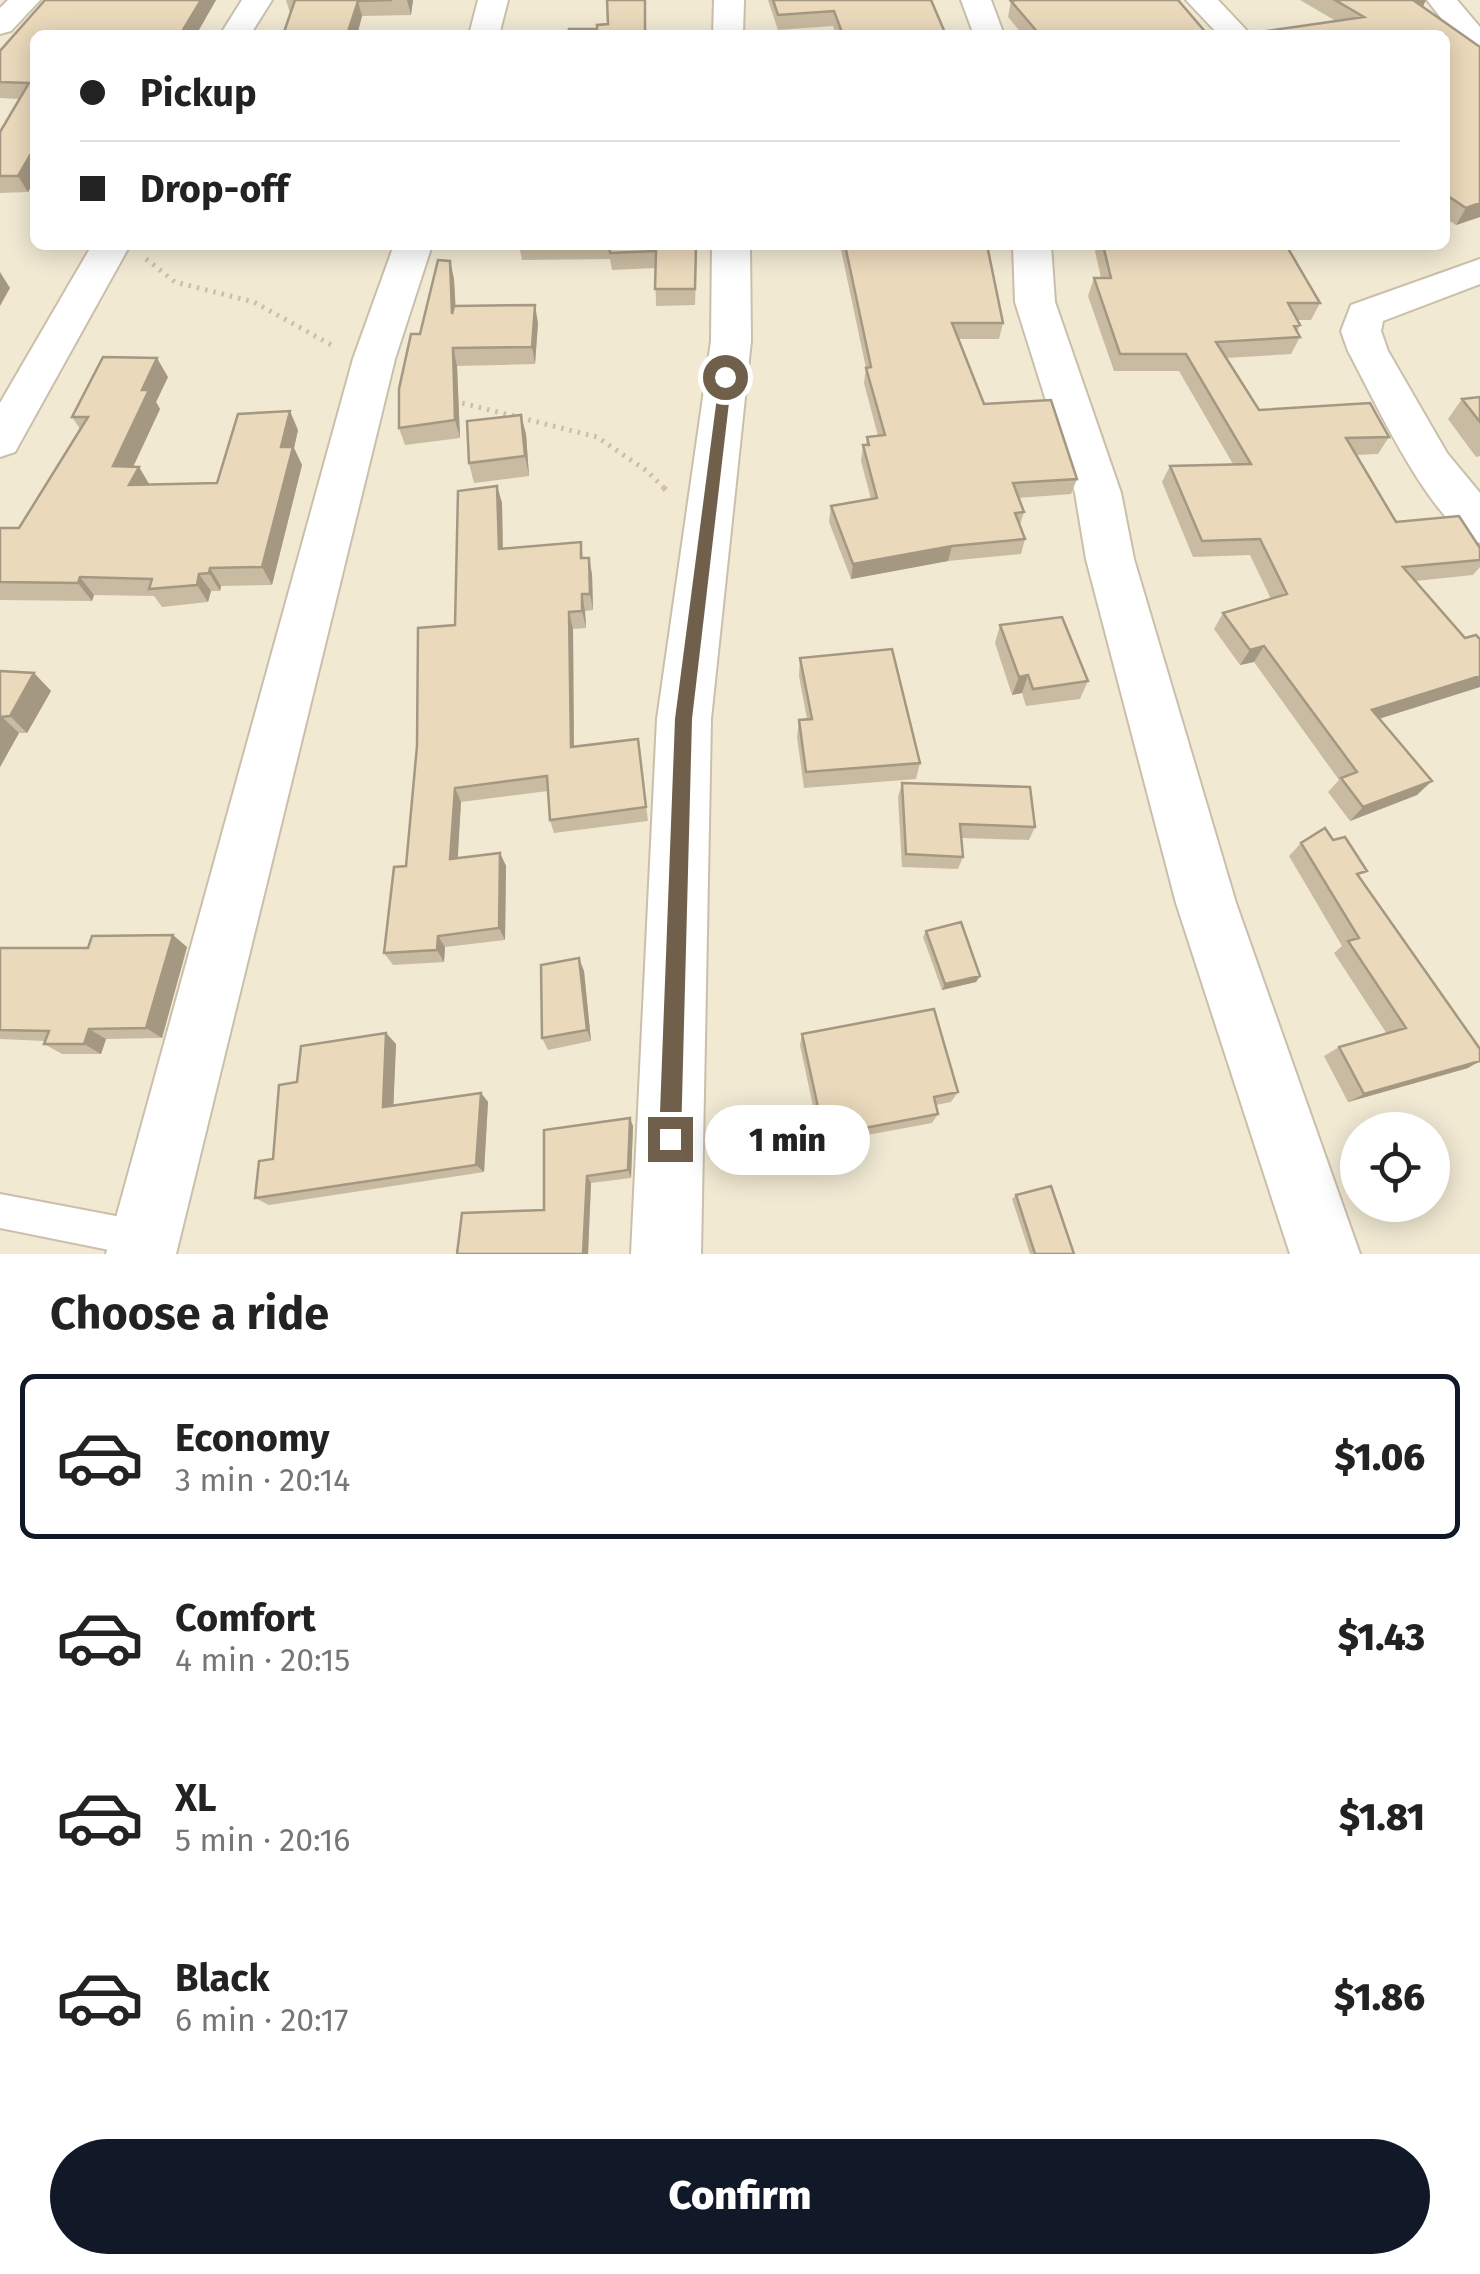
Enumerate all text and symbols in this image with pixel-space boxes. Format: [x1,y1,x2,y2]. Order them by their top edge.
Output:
text: Pickup [140,70,257,116]
text: Drop-off [140,166,288,212]
route start [703,355,748,400]
callout: 1 min [705,1104,870,1174]
map controls [1340,1112,1450,1222]
button: locate [1340,1112,1450,1222]
route end [648,1117,693,1162]
text: 1 min [749,1121,826,1159]
text: Choose a ride [50,1287,329,1341]
icon: car [55,1412,145,1502]
text: Economy [175,1415,330,1461]
text: $1.06 [1334,1434,1425,1480]
text: 3 min · 20:14 [175,1461,350,1499]
icon: car [55,1592,145,1682]
text: Comfort [175,1595,316,1641]
text: $1.43 [1338,1614,1425,1660]
text: 4 min · 20:15 [175,1641,350,1679]
icon: car [55,1772,145,1862]
text: XL [175,1775,217,1821]
text: $1.81 [1339,1794,1425,1840]
text: 5 min · 20:16 [175,1821,350,1859]
icon: car [55,1952,145,2042]
text: Black [175,1955,270,2001]
text: $1.86 [1334,1974,1425,2020]
text: 6 min · 20:17 [175,2001,349,2039]
button: Confirm [50,2139,1430,2254]

